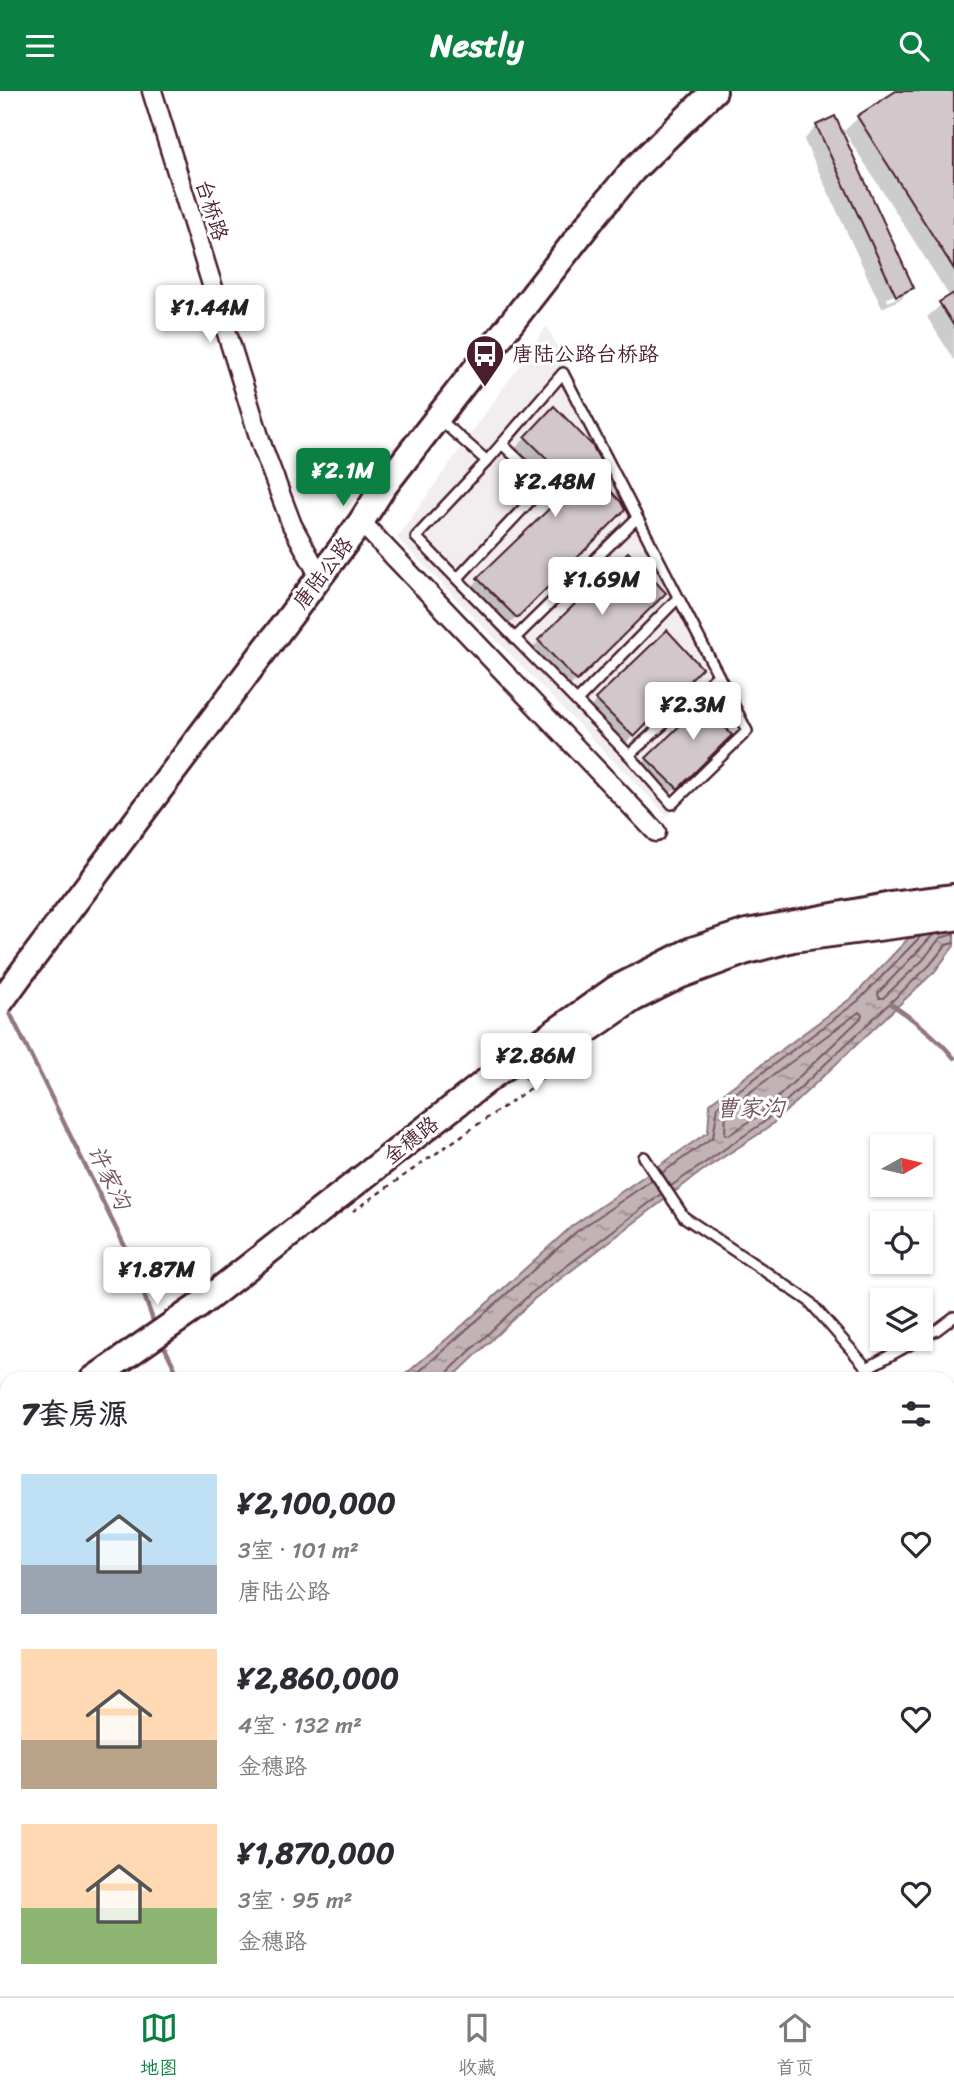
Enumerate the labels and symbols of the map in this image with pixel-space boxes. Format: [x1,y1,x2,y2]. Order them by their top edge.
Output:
street label: 台桥路 [185,174,239,246]
pin: ¥1.44M [153,285,267,345]
bus stop icon: 唐陆公路台桥路 [464,333,506,388]
place label: 唐陆公路台桥路 [512,335,659,373]
pin: ¥2.1M [294,449,392,508]
pin: ¥2.48M [498,459,612,519]
street label: 唐陆公路 [283,528,363,618]
pin: ¥1.69M [545,557,659,617]
pin: ¥2.3M [644,683,742,742]
pin: ¥2.86M [479,1033,593,1093]
water label: 曹家沟 [716,1088,787,1129]
street label: 金穗路 [374,1106,448,1174]
north arrow [870,1134,933,1197]
water label: 许家沟 [75,1137,143,1219]
pin: ¥1.87M [100,1247,214,1307]

